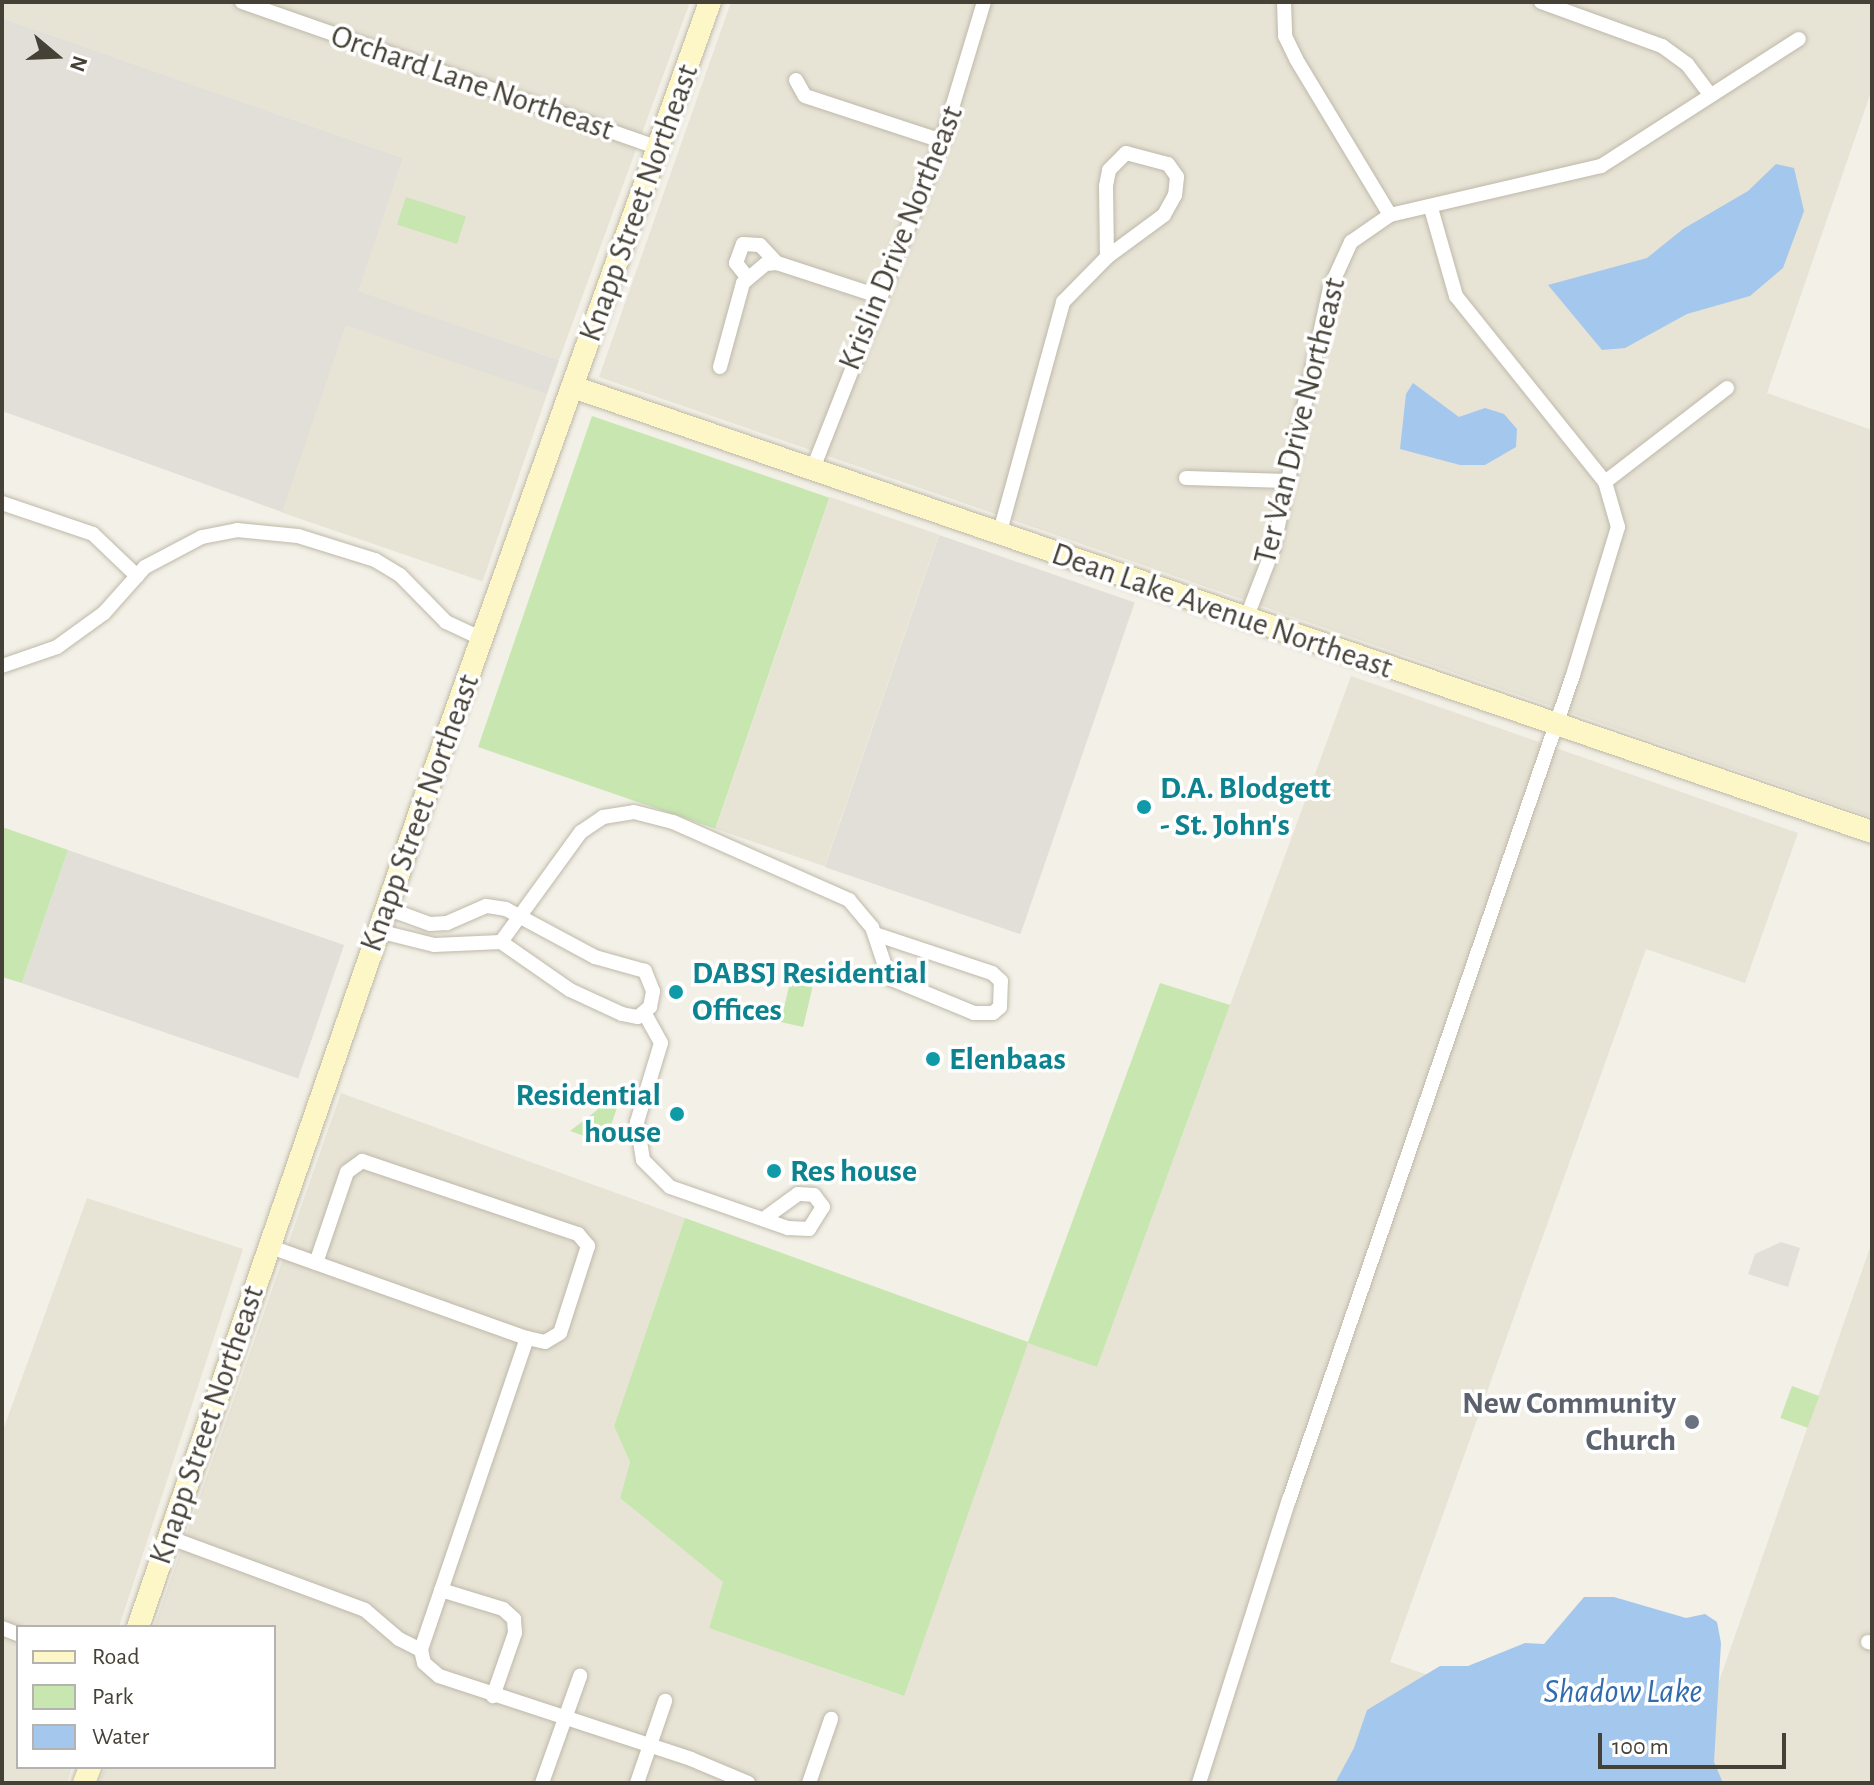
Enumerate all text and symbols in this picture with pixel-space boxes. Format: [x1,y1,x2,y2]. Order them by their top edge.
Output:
north arrow [16,16,96,96]
street label: Orchard Lane Northeast [326,17,618,149]
text: N [66,53,92,75]
street label: Knapp Street Northeast [571,59,707,347]
street label: Krislin Drive Northeast [830,100,972,376]
street label: Ter Van Drive Northeast [1246,274,1354,568]
street label: Dean Lake Avenue Northeast [1047,535,1397,687]
street label: Knapp Street Northeast [352,669,488,957]
place label: D.A. Blodgett - St. John's [1160,770,1331,845]
marker: D.A. Blodgett - St. John's [1135,798,1153,816]
place label: DABSJ Residential Offices [692,955,927,1030]
marker: DABSJ Residential Offices [667,983,685,1001]
place label: Elenbaas [949,1040,1066,1078]
marker: Elenbaas [924,1050,942,1068]
place label: Residential house [516,1077,661,1152]
marker: Residential house [668,1105,686,1123]
place label: Res house [790,1152,917,1190]
marker: Res house [765,1162,783,1180]
street label: Knapp Street Northeast [141,1281,273,1569]
place label: New Community Church [1462,1385,1676,1460]
marker: New Community Church [1683,1413,1701,1431]
legend [16,1625,276,1769]
text: Road [92,1645,140,1669]
water label: Shadow Lake [1544,1673,1702,1713]
text: Park [92,1685,133,1709]
scale bar [1602,1717,1790,1767]
text: Water [92,1725,149,1749]
text: 100 m [1612,1735,1669,1759]

